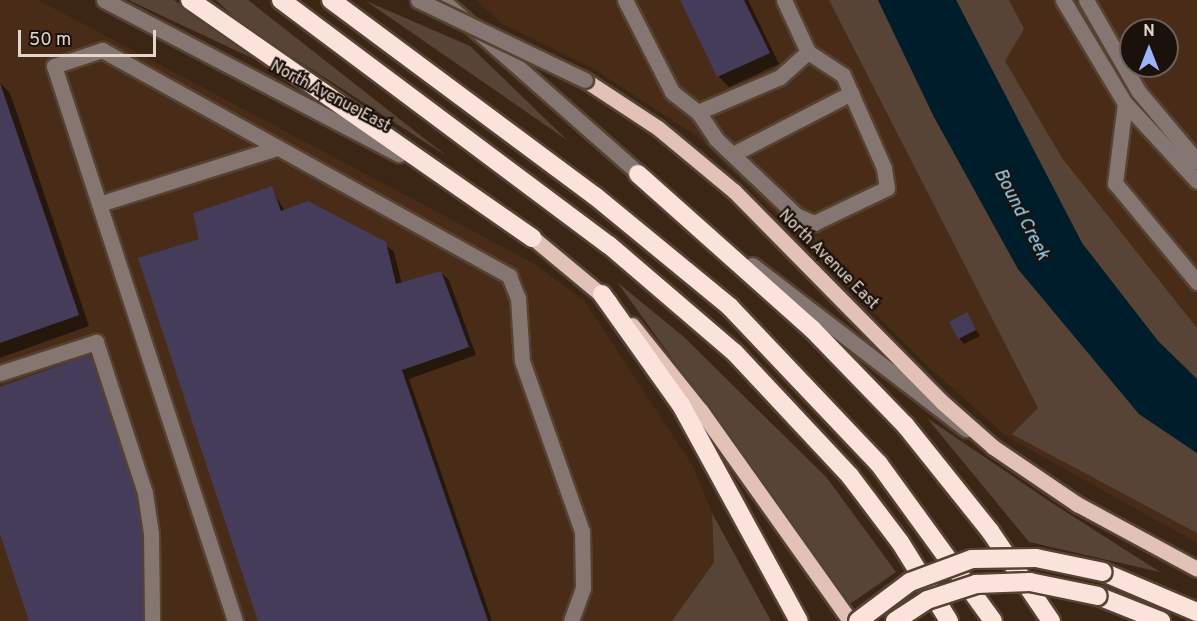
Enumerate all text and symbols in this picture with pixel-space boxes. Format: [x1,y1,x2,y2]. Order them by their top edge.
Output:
scale bar [21,18,159,56]
north arrow [1119,18,1179,78]
text: N [1143,22,1155,42]
text: 50 m [29,29,71,52]
street label: North Avenue East [266,57,394,137]
water label: Bound Creek [988,166,1052,264]
street label: North Avenue East [774,206,882,314]

